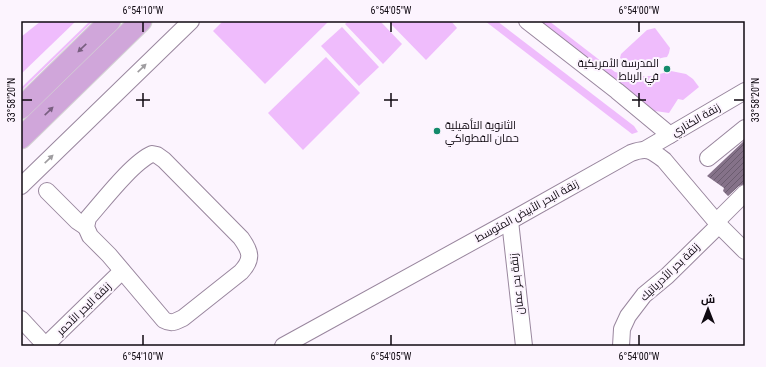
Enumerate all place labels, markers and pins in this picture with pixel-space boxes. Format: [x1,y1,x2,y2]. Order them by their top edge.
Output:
place label: المدرسة الأمريكية في الرباط [578,57,659,85]
marker: المدرسة الأمريكية في الرباط [662,64,672,74]
place label: الثانوية التأهيلية حمان الفطواكي [445,118,519,147]
marker: الثانوية التأهيلية حمان الفطواكي [432,126,442,136]

